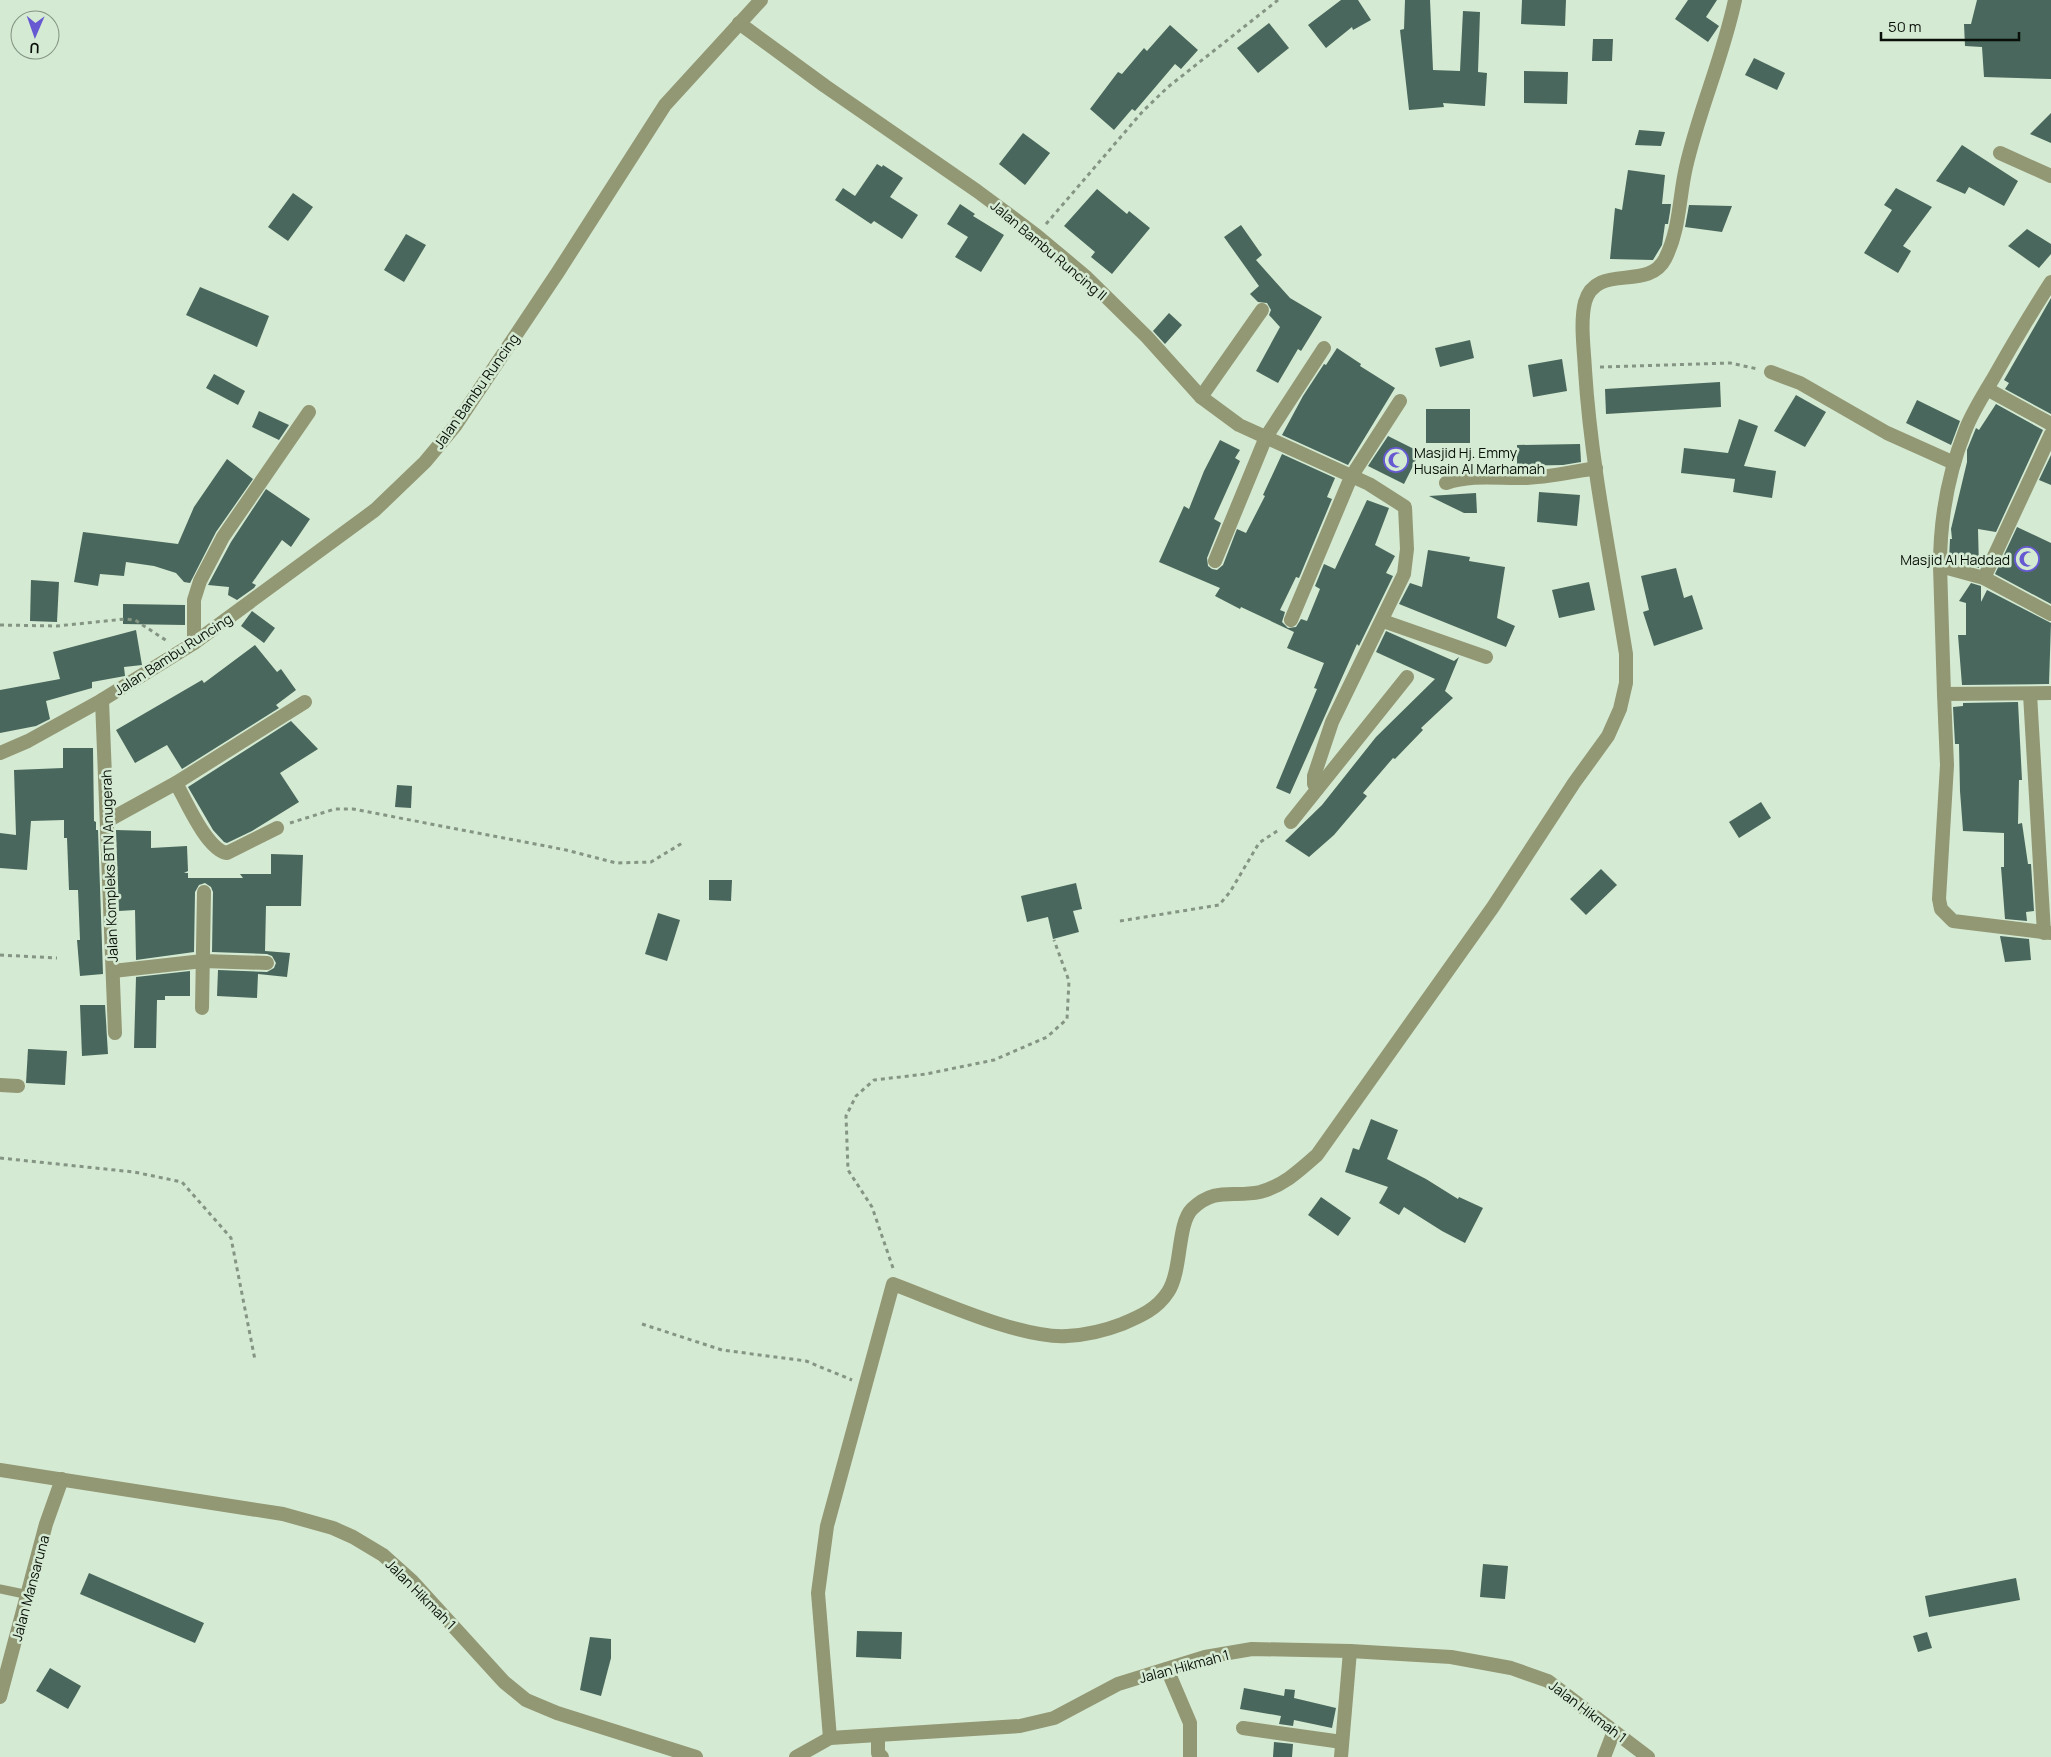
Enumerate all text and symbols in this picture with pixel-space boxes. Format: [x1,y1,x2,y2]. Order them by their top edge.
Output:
north arrow [10,10,60,60]
scale bar [1881,10,2018,42]
text: 50 m [1888,16,1922,37]
text: U [29,39,40,58]
street label: Jalan Bambu Runcing II [987,196,1111,304]
street label: Jalan Bambu Runcing [429,329,523,453]
place label: Masjid Hj. Emmy Husain Al Marhamah [1414,443,1545,478]
mosque icon: Masjid Hj. Emmy Husain Al Marhamah [1383,447,1409,473]
mosque icon: Masjid Al Haddad [2014,546,2040,572]
place label: Masjid Al Haddad [1900,550,2010,569]
street label: Jalan Bambu Runcing [110,609,236,699]
street label: Jalan Kompleks BTN Anugerah [96,769,122,963]
street label: Jalan Mansaruna [7,1533,53,1643]
street label: Jalan Hikmah 1 [382,1555,460,1633]
street label: Jalan Hikmah 1 [1137,1645,1231,1687]
street label: Jalan Hikmah 1 [1545,1676,1631,1746]

